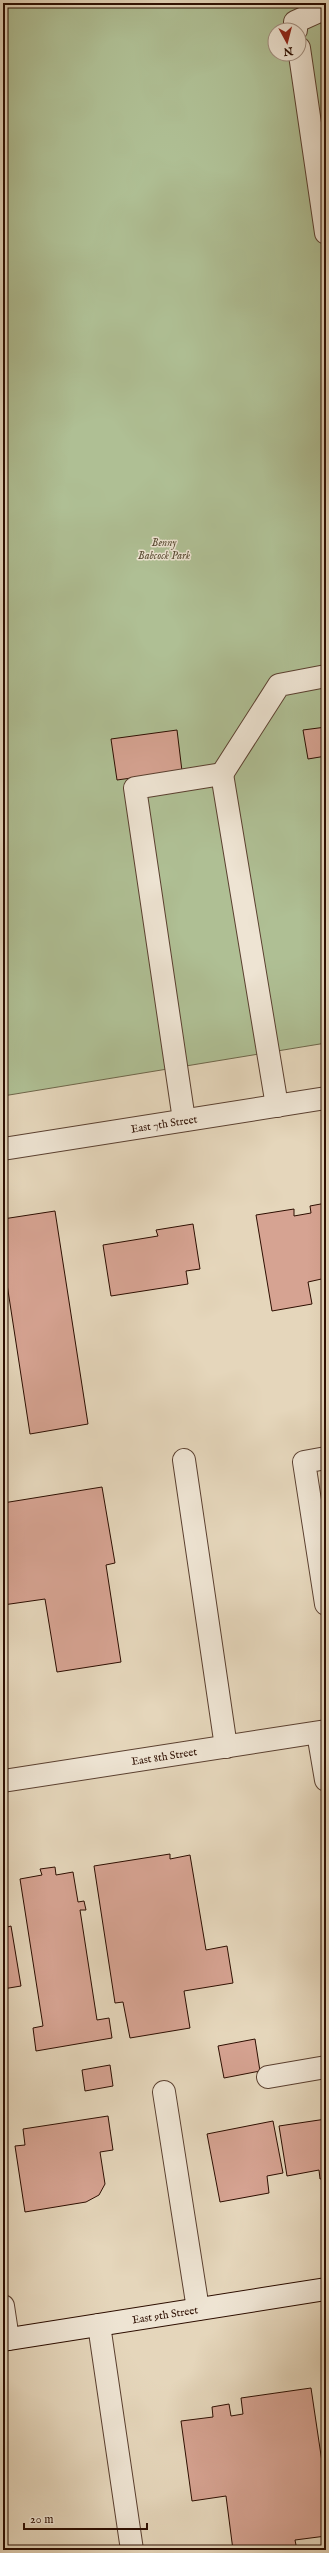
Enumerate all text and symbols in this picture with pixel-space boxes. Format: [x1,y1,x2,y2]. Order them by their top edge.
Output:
north arrow [267,22,307,62]
text: N [282,43,295,59]
park label: Benny Babcock Park [138,536,191,563]
street label: East 7th Street [130,1112,199,1137]
street label: East 8th Street [130,1745,198,1769]
street label: East 9th Street [131,2303,199,2328]
scale bar [24,2505,147,2531]
text: 20 m [30,2512,53,2527]

